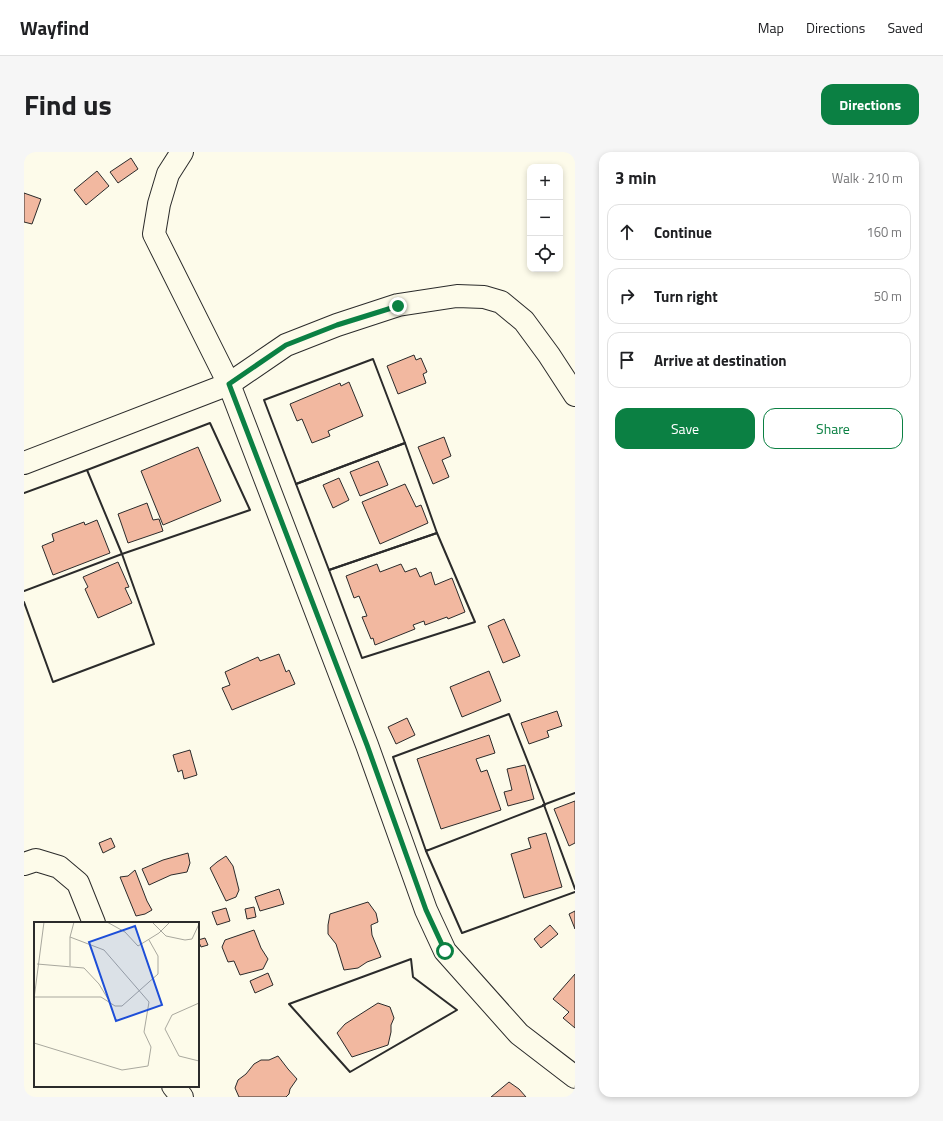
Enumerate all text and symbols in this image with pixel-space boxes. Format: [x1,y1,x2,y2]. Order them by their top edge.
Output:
text: Wayfind [20,13,89,42]
text: Map [758,17,784,38]
text: Directions [806,17,865,38]
text: Saved [887,17,923,38]
text: Find us [24,83,112,126]
button: Directions [821,84,919,125]
map controls [527,164,563,272]
button: + [527,164,563,200]
text: 3 min [615,165,656,191]
text: Walk · 210 m [832,168,903,188]
button: − [527,200,563,236]
icon: ahead [616,221,638,243]
text: Continue [654,221,712,244]
text: 160 m [866,222,902,242]
button: locate [527,236,563,272]
icon: right [616,285,638,307]
text: Turn right [654,285,718,308]
text: 50 m [874,286,902,306]
route end [389,297,407,315]
icon: arrive [616,349,638,371]
text: Arrive at destination [654,349,787,372]
button: Save [615,408,755,449]
button: Share [763,408,903,449]
inset map [34,922,199,1087]
route start [436,942,454,960]

